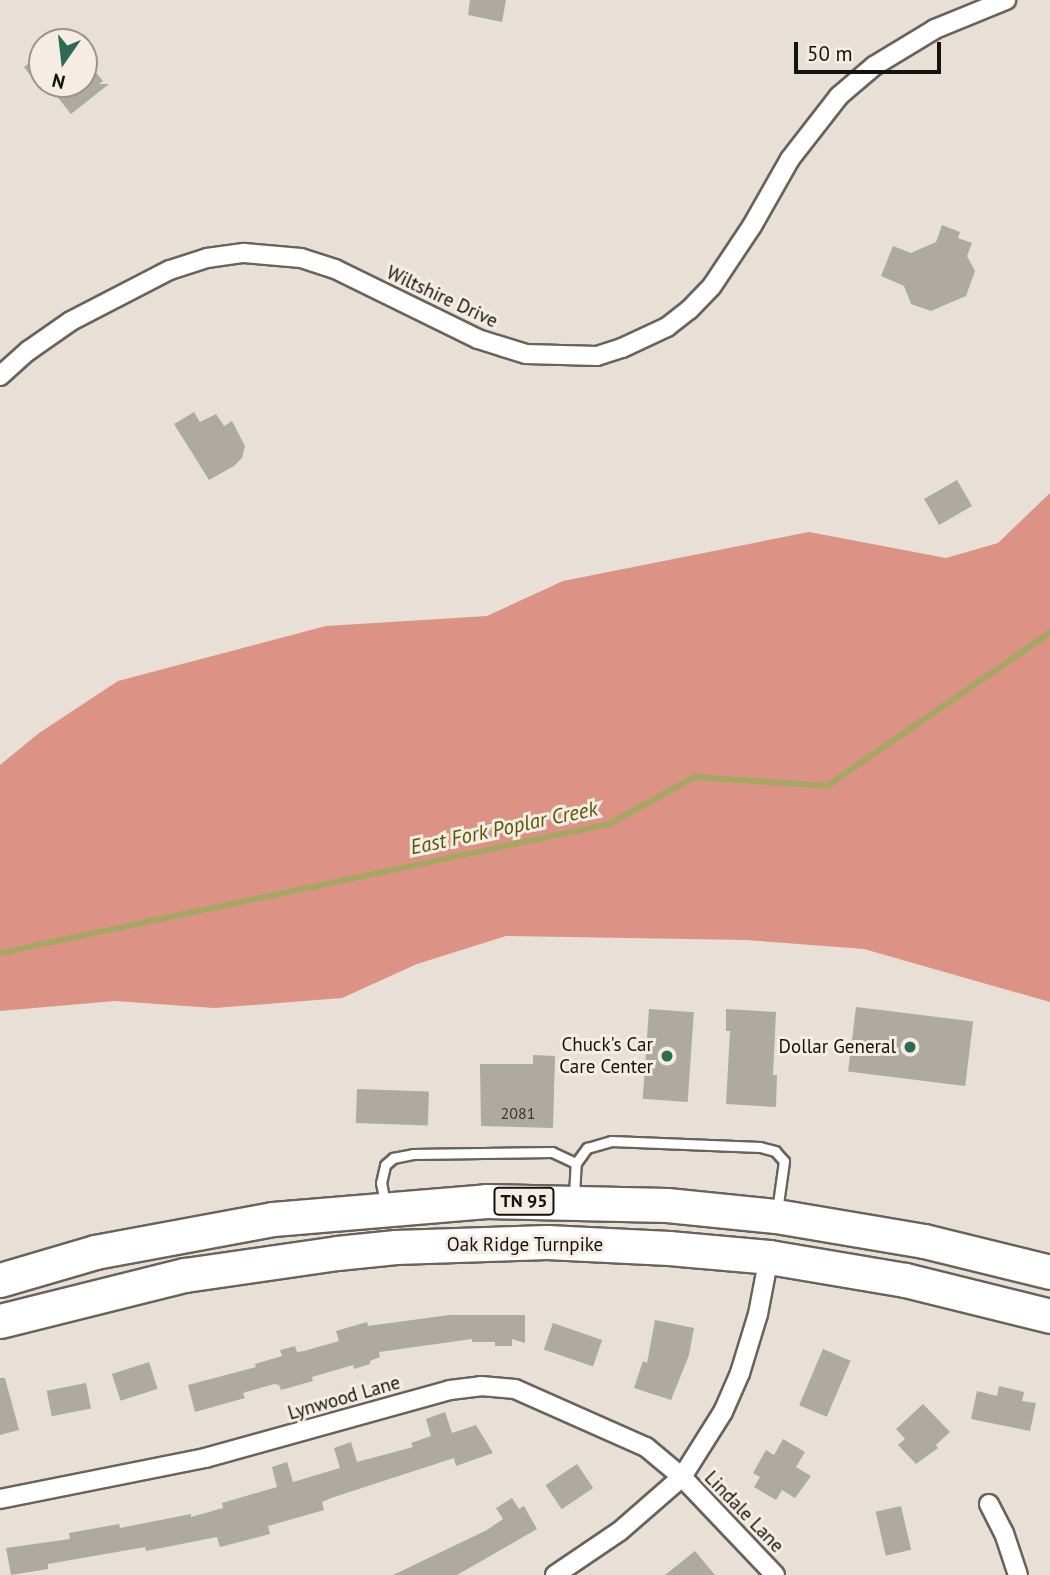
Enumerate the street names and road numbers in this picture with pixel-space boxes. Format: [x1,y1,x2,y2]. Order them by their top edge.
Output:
street label: Wiltshire Drive [383,261,501,333]
road number: TN 95 [492,1186,556,1216]
street label: Oak Ridge Turnpike [446,1234,604,1256]
street label: Lynwood Lane [285,1371,403,1425]
street label: Lindale Lane [700,1467,788,1557]

